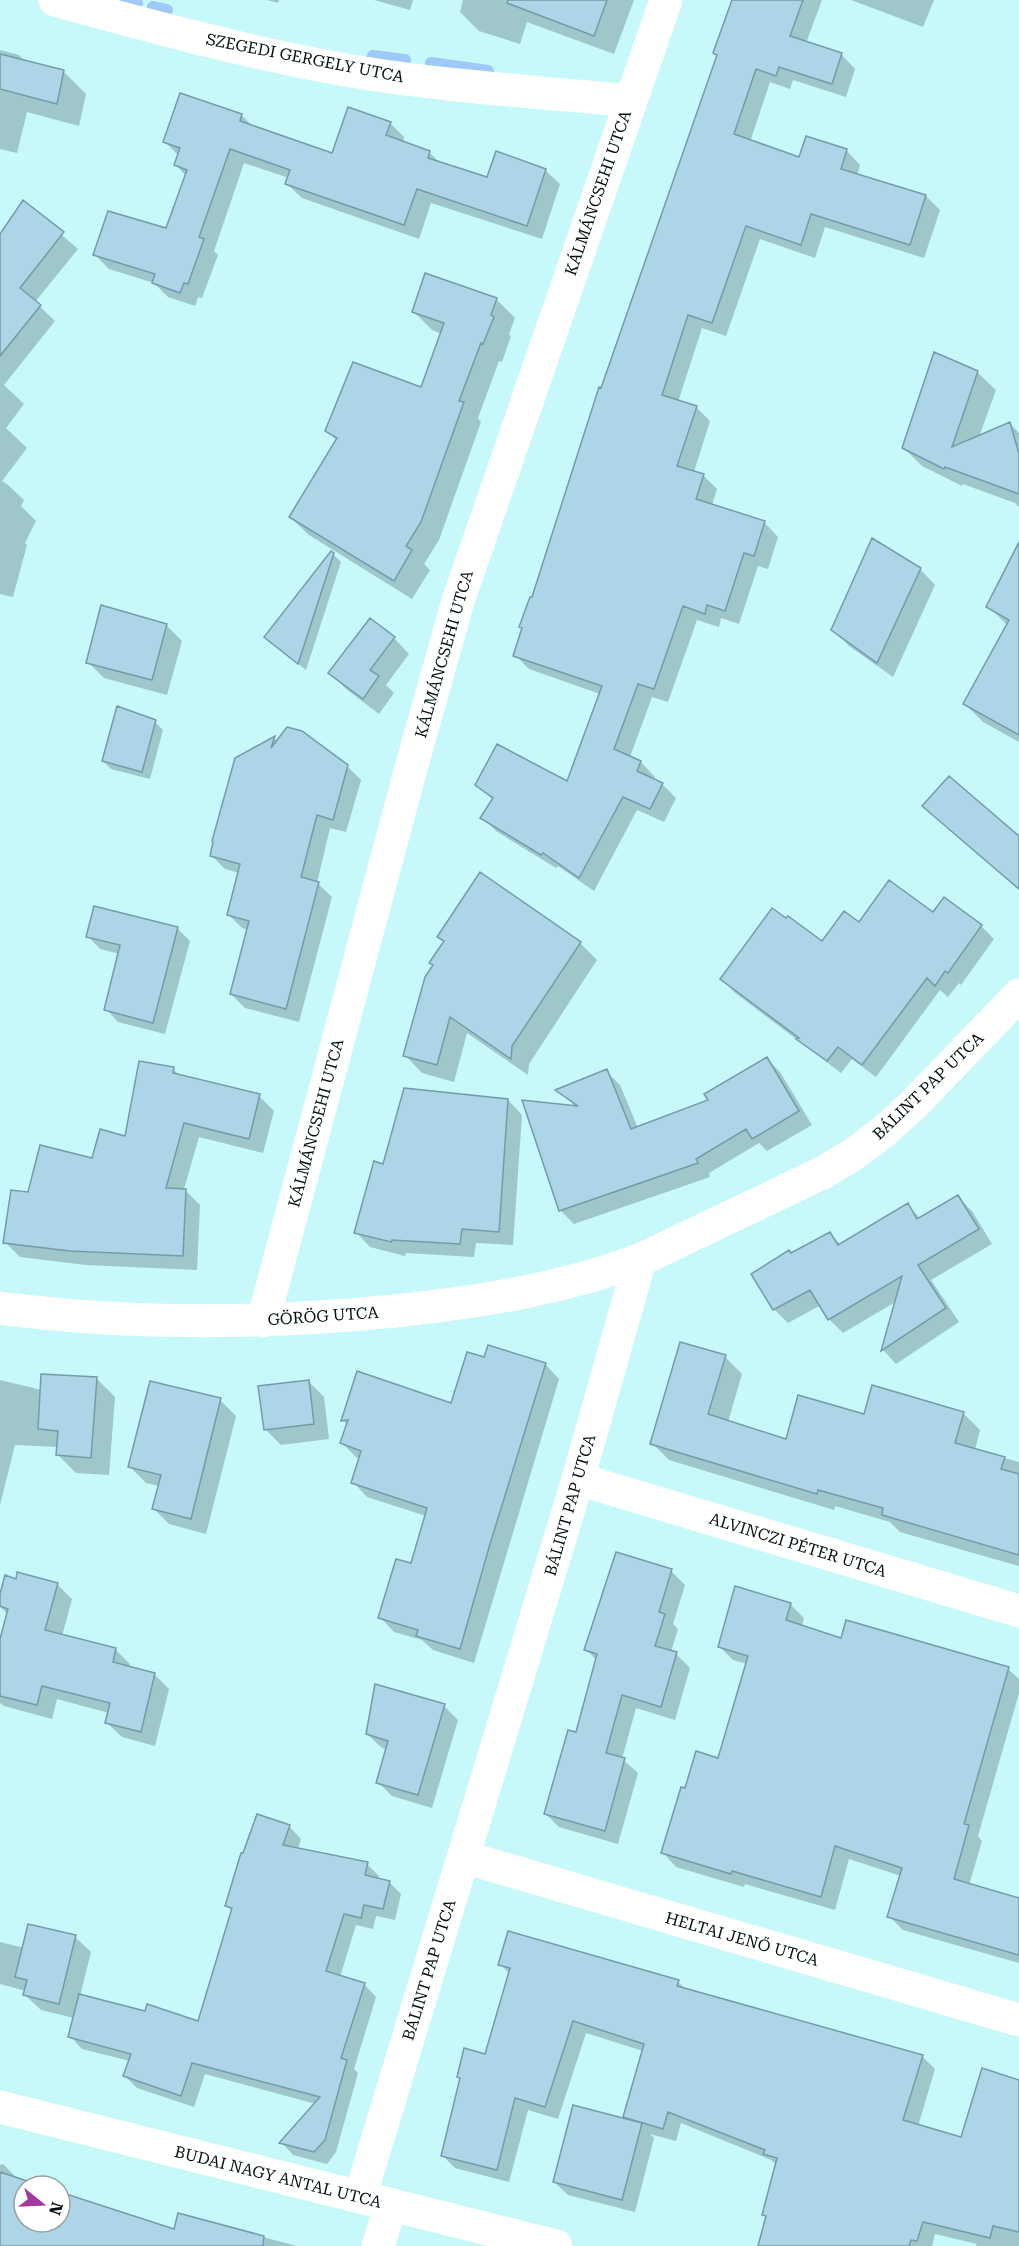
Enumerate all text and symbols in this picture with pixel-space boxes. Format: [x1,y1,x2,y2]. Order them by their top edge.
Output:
street label: SZEGEDI GERGELY UTCA [204,29,406,87]
street label: KÁLMÁNCSEHI UTCA [561,107,635,278]
street label: KÁLMÁNCSEHI UTCA [411,567,477,740]
street label: BÁLINT PAP UTCA [869,1028,988,1144]
street label: KÁLMÁNCSEHI UTCA [284,1036,348,1209]
street label: GÖRÖG UTCA [267,1303,380,1329]
street label: BÁLINT PAP UTCA [541,1431,600,1578]
street label: ALVINCZI PÉTER UTCA [707,1509,890,1581]
street label: BÁLINT PAP UTCA [399,1896,460,2043]
street label: HELTAI JENŐ UTCA [663,1908,822,1970]
street label: BUDAI NAGY ANTAL UTCA [172,2142,384,2212]
north arrow [12,2174,72,2234]
text: N [45,2200,67,2217]

